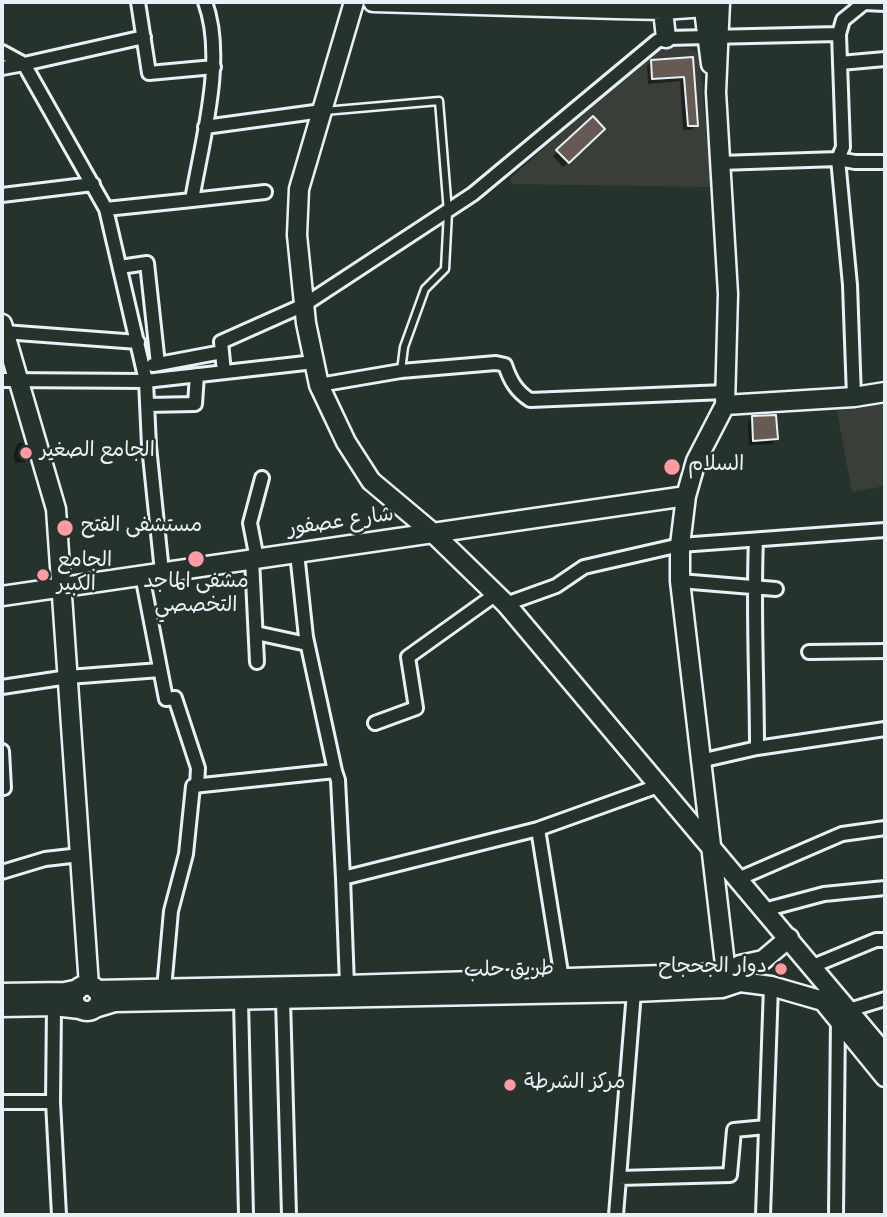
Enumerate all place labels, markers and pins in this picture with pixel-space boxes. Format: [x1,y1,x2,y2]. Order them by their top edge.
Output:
place label: الجامع الصغير [40,440,155,466]
marker: الجامع الصغير [18,445,34,461]
place label: السلام [688,454,744,480]
marker: السلام [662,457,682,477]
place label: مستشفى الفتح [81,515,202,541]
marker: مستشفى الفتح [55,518,75,538]
marker: مشفى الماجد التخصصي [186,549,206,569]
place label: الجامع الكبير [57,550,112,600]
marker: الجامع الكبير [35,567,51,583]
place label: مشفى الماجد التخصصي [143,571,249,621]
place label: دوار الجحجاح [658,956,767,982]
marker: دوار الجحجاح [773,961,789,977]
place label: مركز الشرطة [524,1072,625,1098]
marker: مركز الشرطة [502,1077,518,1093]

